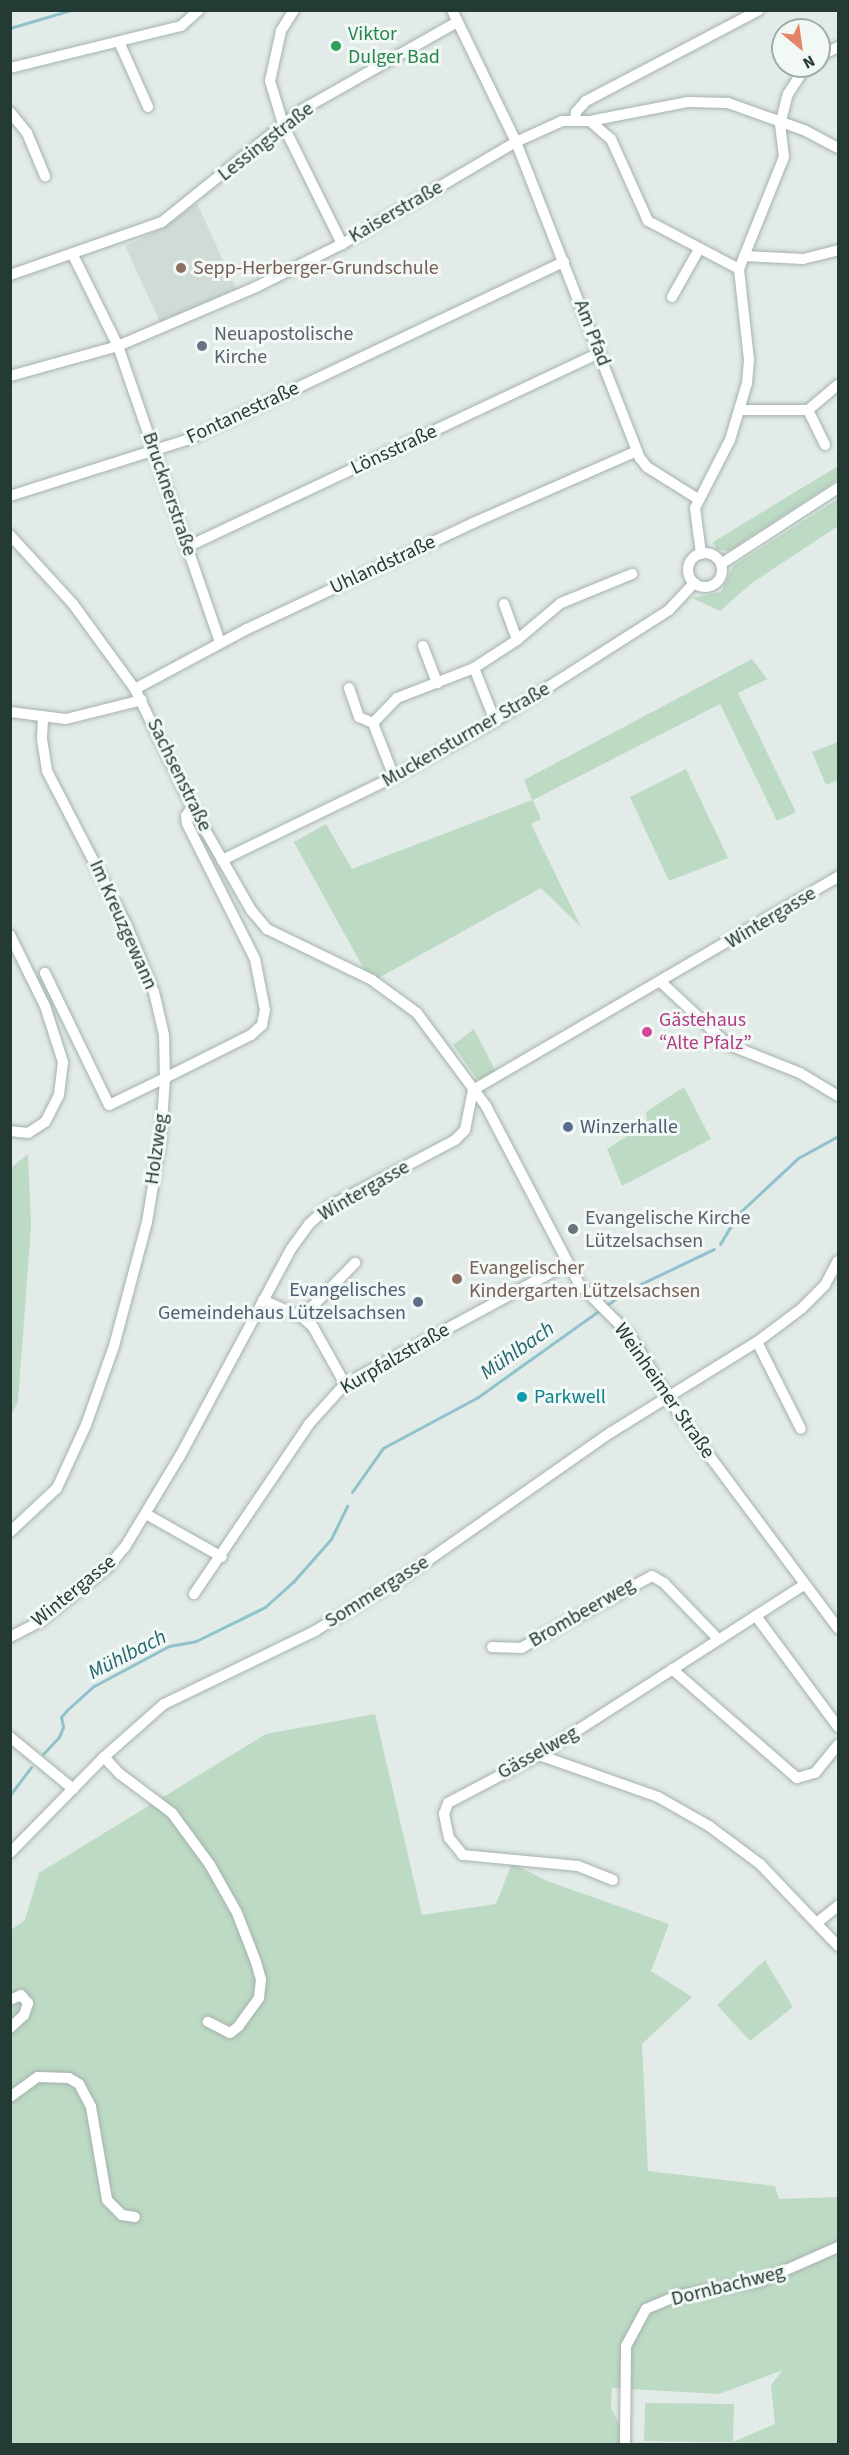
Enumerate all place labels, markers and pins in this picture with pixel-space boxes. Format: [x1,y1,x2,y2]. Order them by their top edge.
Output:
place label: Viktor Dulger Bad [348,22,440,69]
marker: Viktor Dulger Bad [329,39,343,53]
place label: Sepp-Herberger-Grundschule [193,256,439,280]
marker: Sepp-Herberger-Grundschule [174,261,188,275]
place label: Neuapostolische Kirche [214,322,353,369]
marker: Neuapostolische Kirche [195,339,209,353]
place label: Gästehaus “Alte Pfalz” [659,1008,752,1055]
marker: Gästehaus “Alte Pfalz” [640,1025,654,1039]
place label: Winzerhalle [580,1115,678,1139]
marker: Winzerhalle [561,1120,575,1134]
place label: Evangelische Kirche Lützelsachsen [585,1206,751,1253]
marker: Evangelische Kirche Lützelsachsen [566,1222,580,1236]
place label: Evangelischer Kindergarten Lützelsachsen [469,1256,701,1303]
marker: Evangelischer Kindergarten Lützelsachsen [450,1272,464,1286]
place label: Evangelisches Gemeindehaus Lützelsachsen [158,1278,406,1325]
marker: Evangelisches Gemeindehaus Lützelsachsen [411,1295,425,1309]
place label: Parkwell [534,1385,606,1409]
marker: Parkwell [515,1390,529,1404]

